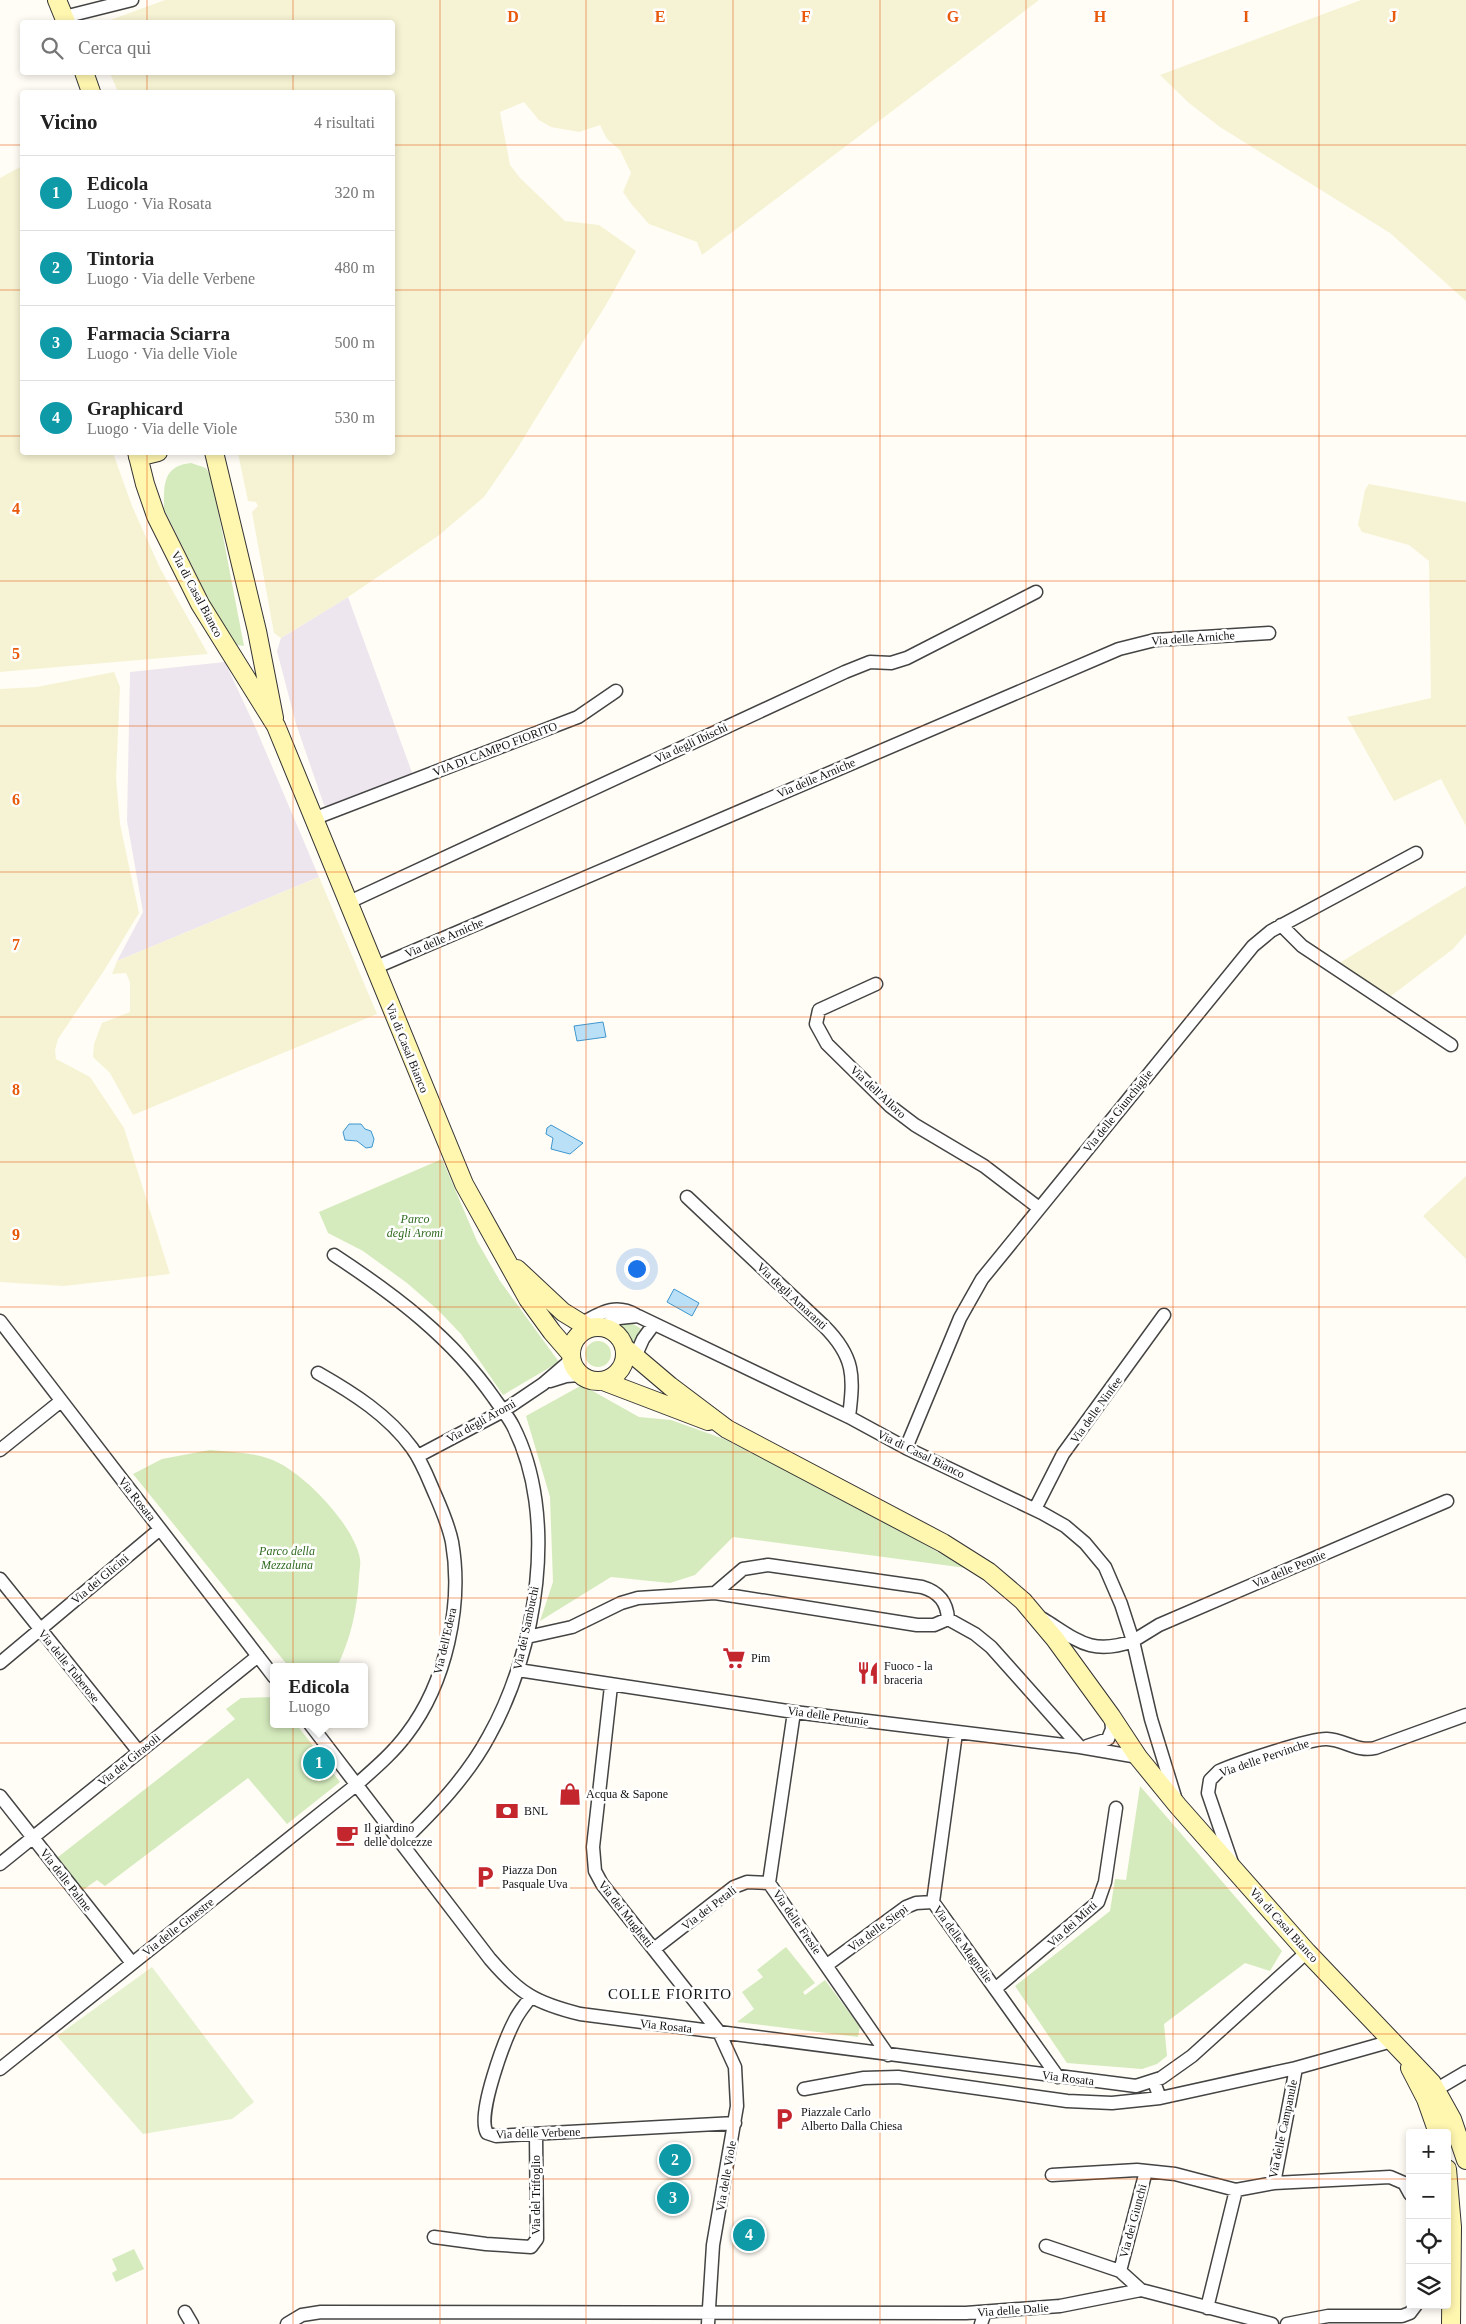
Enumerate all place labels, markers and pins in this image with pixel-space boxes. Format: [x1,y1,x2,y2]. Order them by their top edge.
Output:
supermarket icon: Pim [721,1645,747,1671]
place label: Pim [751,1651,771,1665]
place label: Fuoco - la braceria [884,1659,933,1687]
restaurant icon: Fuoco - la braceria [855,1660,881,1686]
pin: 1 [303,1744,335,1782]
shop icon: Acqua & Sapone [557,1781,583,1807]
place label: Acqua & Sapone [586,1787,668,1801]
bank icon: BNL [494,1798,520,1824]
place label: BNL [524,1804,548,1818]
place label: Il giardino delle dolcezze [364,1821,432,1849]
cafe icon: Il giardino delle dolcezze [334,1822,360,1848]
place label: Piazza Don Pasquale Uva [502,1863,568,1891]
parking icon: Piazza Don Pasquale Uva [472,1864,498,1890]
place label: Piazzale Carlo Alberto Dalla Chiesa [801,2105,903,2133]
parking icon: Piazzale Carlo Alberto Dalla Chiesa [771,2106,797,2132]
pin: 2 [659,2141,691,2179]
pin: 3 [657,2179,689,2217]
pin: 4 [733,2216,765,2254]

